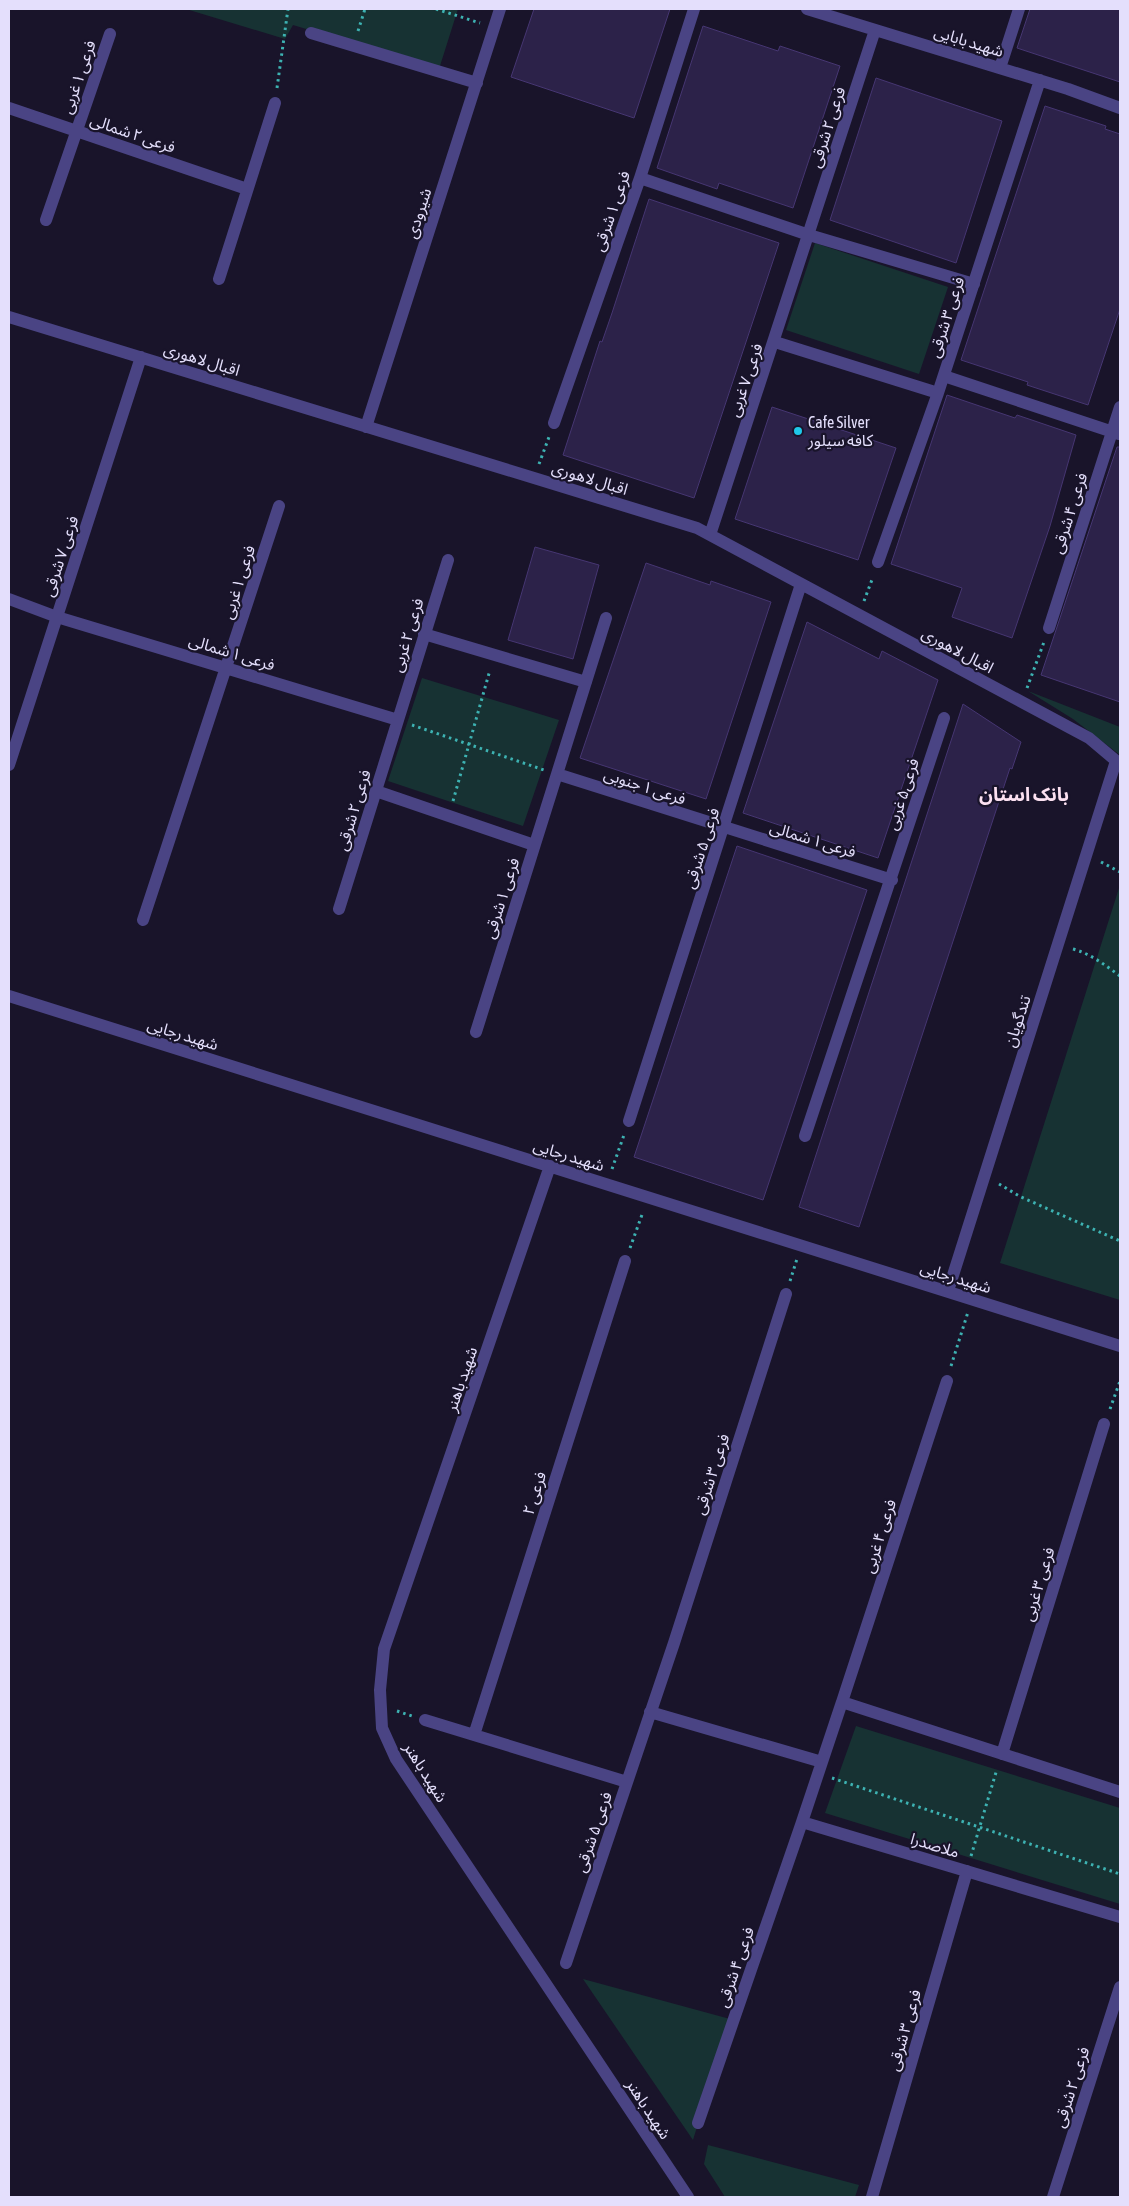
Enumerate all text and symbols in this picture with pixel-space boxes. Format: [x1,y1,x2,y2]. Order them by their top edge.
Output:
street label: شهید بابایی [932,22,1006,61]
street label: فرعی ۱ غربی [57,38,100,116]
street label: فرعی ۲ شرقی [805,84,849,170]
street label: فرعی ۲ شمالی [88,110,178,157]
street label: فرعی ۱ شرقی [589,168,634,254]
street label: شیرودی [401,186,436,241]
street label: فرعی ۳ شرقی [924,274,968,360]
street label: اقبال لاهوری [161,339,242,381]
street label: فرعی ۷ غربی [724,341,767,419]
place label: Cafe Silver کافه سیلور [807,413,874,450]
marker: Cafe Silver کافه سیلور [792,425,804,437]
street label: اقبال لاهوری [549,458,630,500]
street label: فرعی ۴ شرقی [1047,470,1091,556]
street label: فرعی ۷ شرقی [38,513,82,599]
street label: فرعی ۱ غربی [218,543,259,621]
street label: فرعی ۲ غربی [387,596,428,674]
street label: اقبال لاهوری [918,624,997,678]
street label: فرعی ۱ شمالی [187,630,277,675]
street label: فرعی۵ غربی [882,756,923,832]
street label: فرعی ۱ جنوبی [601,764,688,809]
street label: فرعی ۲ شرقی [332,767,375,853]
district label: بانک استان [979,783,1069,805]
street label: فرعی ۵ شرقی [679,805,723,891]
street label: فرعی ۱ شمالی [768,817,858,862]
street label: فرعی ۱ شرقی [479,855,523,941]
street label: تندگویان [1000,993,1035,1049]
street label: شهید رجایی [145,1015,221,1054]
street label: شهید رجایی [531,1136,607,1175]
street label: شهید رجایی [918,1258,994,1297]
street label: شهید باهنر [441,1344,481,1415]
street label: فرعی ۳ شرقی [689,1431,733,1517]
street label: فرعی ۲ [519,1469,550,1517]
street label: فرعی ۴ غربی [859,1497,900,1575]
street label: فرعی ۳ غربی [1018,1545,1059,1623]
street label: شهید باهنر [399,1738,451,1806]
street label: فرعی ۵ شرقی [571,1789,616,1875]
street label: ملاصدرا [908,1829,962,1862]
street label: فرعی ۴ شرقی [713,1924,758,2010]
street label: فرعی ۳ شرقی [884,1987,925,2073]
street label: فرعی ۲ شرقی [1049,2044,1093,2130]
street label: شهید باهنر [622,2075,675,2143]

